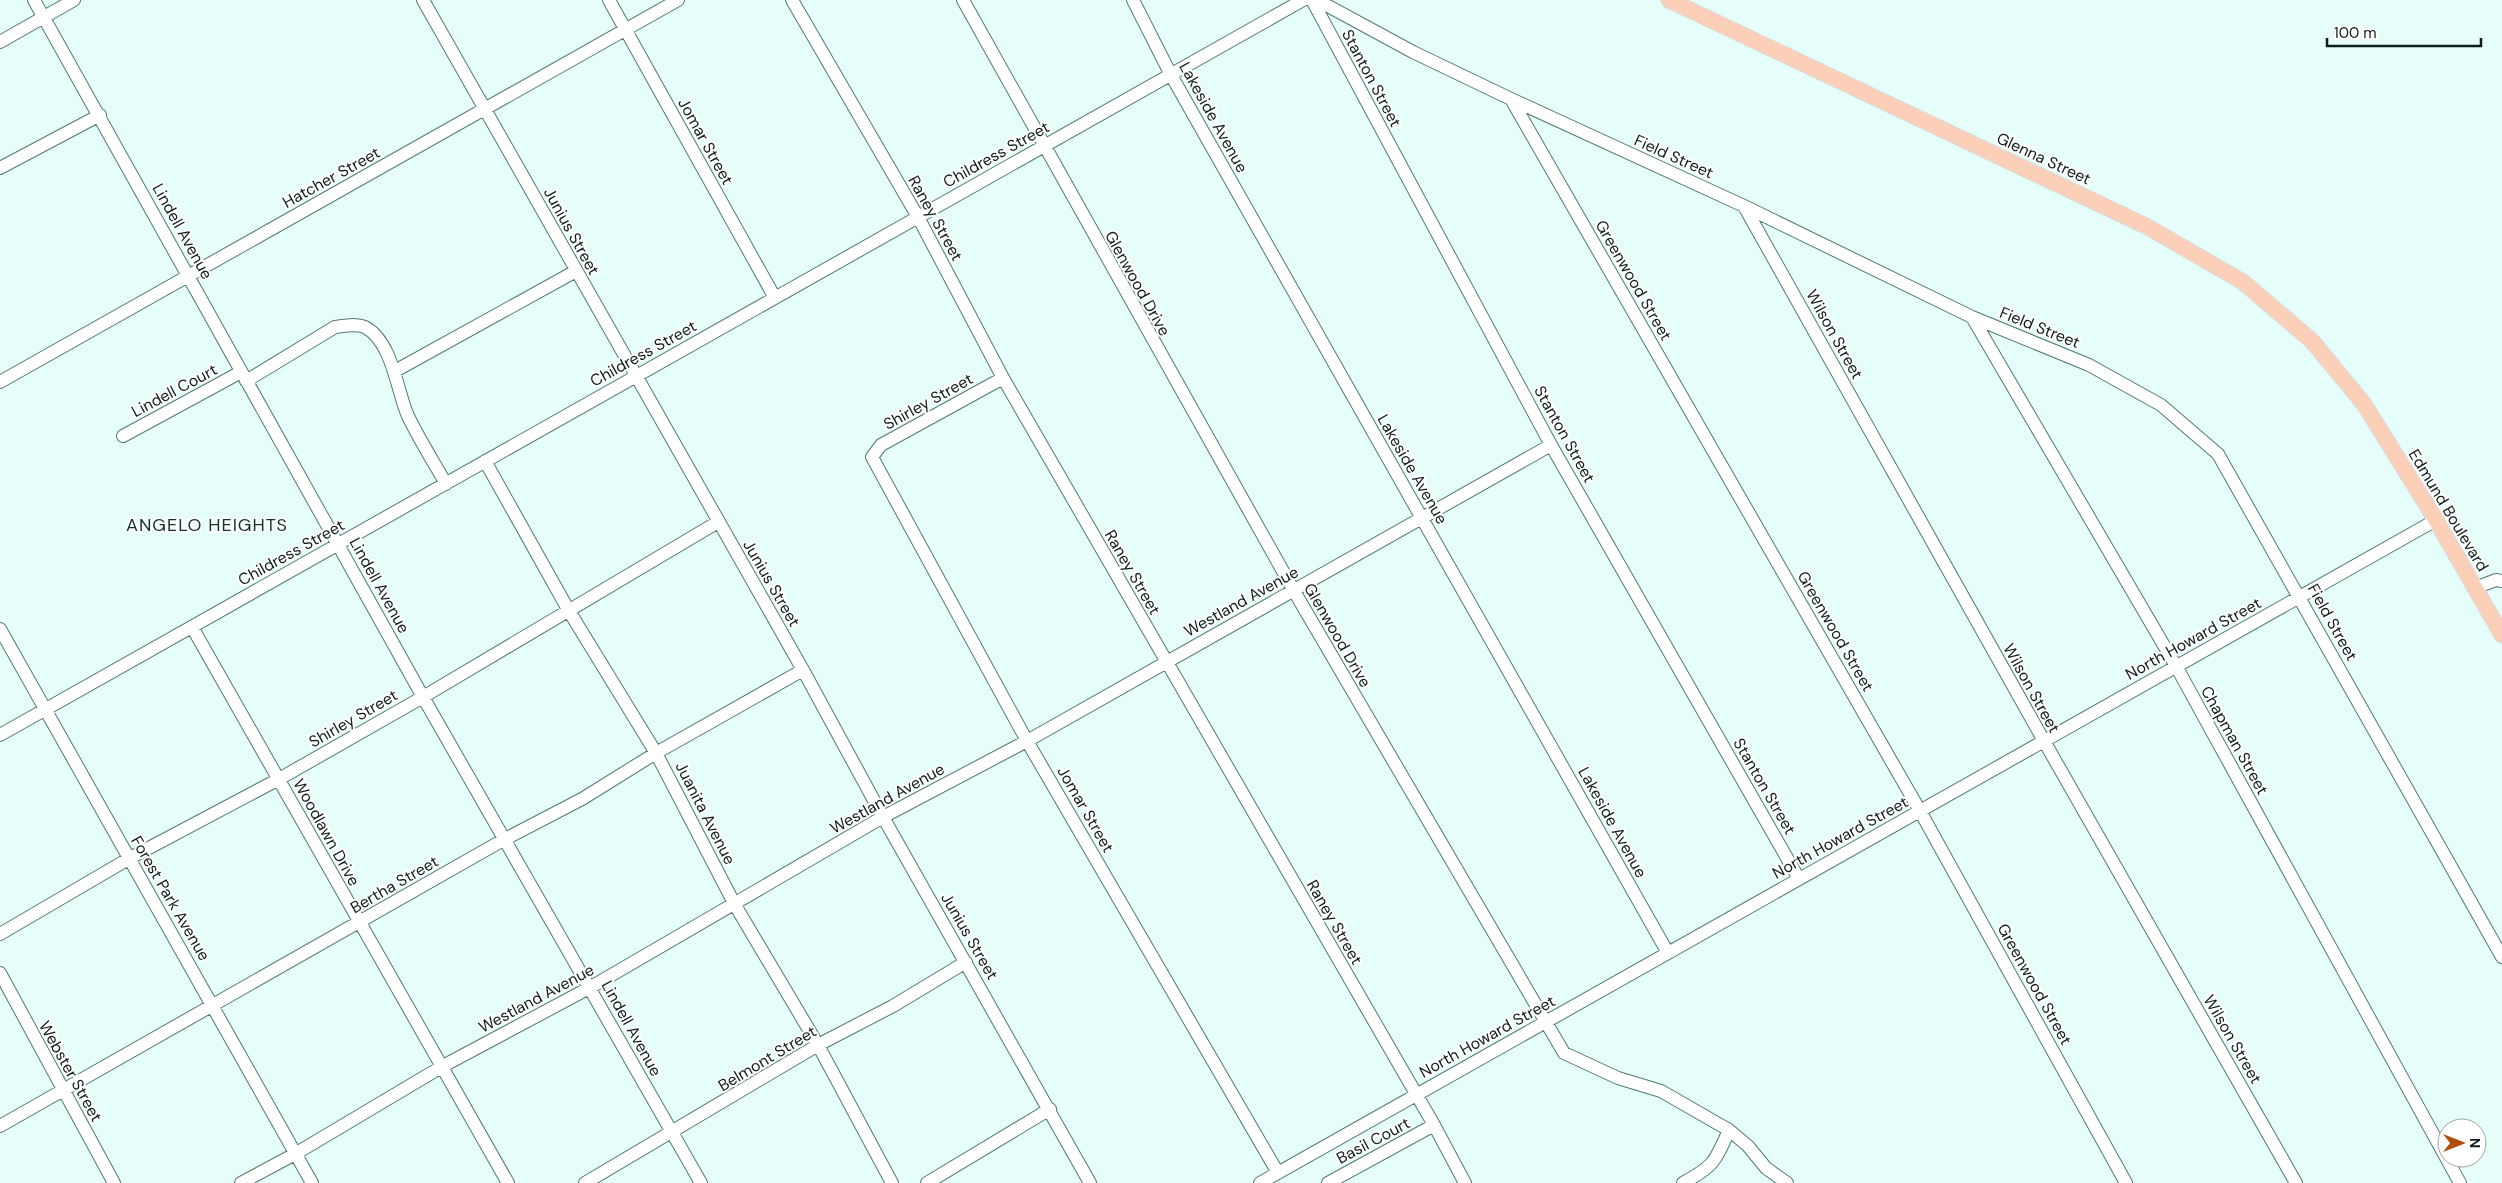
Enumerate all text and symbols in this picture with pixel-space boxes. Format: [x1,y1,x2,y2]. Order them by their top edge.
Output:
scale bar [2327,15,2481,47]
text: 100 m [2334,23,2377,43]
street label: Stanton Street [1337,26,1406,131]
street label: Lakeside Avenue [1174,58,1253,176]
street label: Jomar Street [673,94,738,188]
street label: Childress Street [939,117,1053,192]
street label: Glenna Street [1993,127,2094,189]
street label: Field Street [1631,130,1717,183]
street label: Hatcher Street [279,142,384,213]
street label: Raney Street [903,172,968,265]
street label: Lindell Avenue [148,180,218,283]
street label: Junius Street [539,184,604,279]
street label: Greenwood Street [1591,216,1677,344]
street label: Glenwood Drive [1100,227,1175,340]
street label: Wilson Street [1801,286,1868,383]
street label: Field Street [1997,302,2083,353]
street label: Childress Street [586,316,700,391]
street label: Lindell Court [128,359,221,422]
street label: Shirley Street [880,368,977,435]
street label: Stanton Street [1529,382,1600,486]
street label: Lakeside Avenue [1373,411,1452,528]
street label: Edmund Boulevard [2404,445,2493,575]
district label: ANGELO HEIGHTS [126,513,288,537]
street label: Childress Street [234,515,348,590]
street label: Raney Street [1100,526,1165,618]
street label: Lindell Avenue [345,534,415,637]
street label: Junius Street [738,536,805,631]
street label: Westland Avenue [1180,561,1302,642]
street label: Greenwood Street [1793,567,1879,695]
street label: Glenwood Drive [1299,579,1376,691]
street label: Field Street [2303,580,2362,664]
street label: North Howard Street [2122,592,2265,685]
street label: Wilson Street [1998,640,2065,737]
street label: Chapman Street [2196,682,2273,798]
street label: Shirley Street [305,685,401,752]
street label: Stanton Street [1729,734,1801,838]
street label: Juanita Avenue [671,758,740,868]
street label: Westland Avenue [826,758,948,839]
street label: Jomar Street [1052,762,1119,856]
street label: Lakeside Avenue [1573,763,1652,881]
street label: Woodlawn Drive [288,775,365,890]
street label: North Howard Street [1769,791,1912,884]
street label: Forest Park Avenue [126,832,215,964]
street label: Bertha Street [346,851,442,918]
street label: Raney Street [1302,876,1367,968]
street label: Junius Street [936,889,1003,984]
street label: Greenwood Street [1993,920,2077,1049]
street label: Westland Avenue [475,959,598,1038]
street label: Lindell Avenue [597,977,667,1080]
street label: North Howard Street [1416,990,1559,1083]
street label: Wilson Street [2199,991,2266,1087]
street label: Webster Street [34,1017,107,1125]
street label: Belmont Street [714,1021,820,1096]
street label: Basil Court [1333,1112,1414,1169]
north arrow [2437,1118,2487,1168]
text: N [2466,1138,2484,1148]

